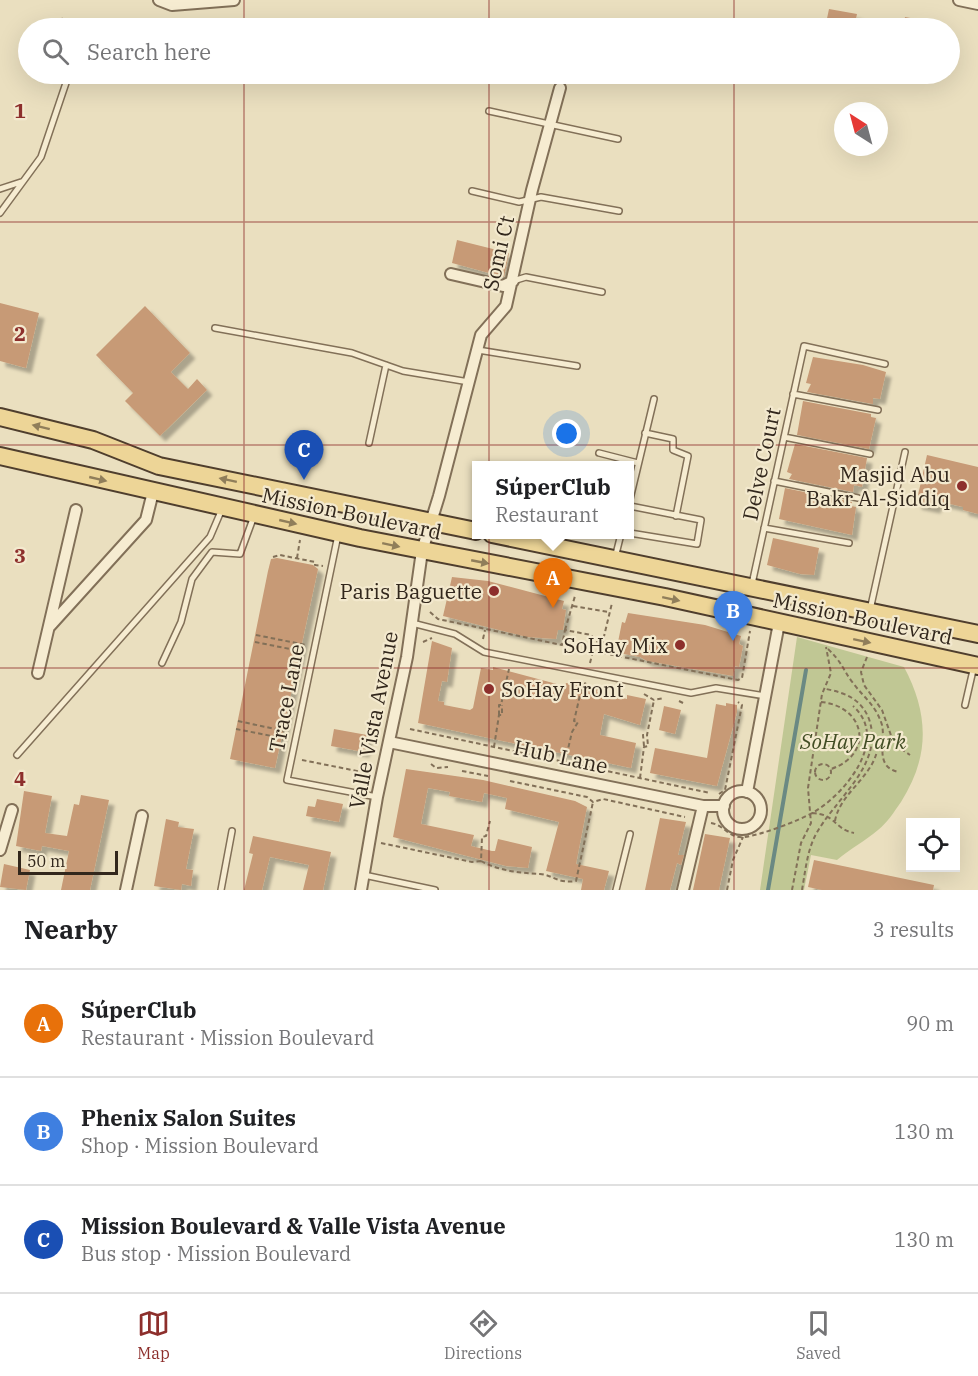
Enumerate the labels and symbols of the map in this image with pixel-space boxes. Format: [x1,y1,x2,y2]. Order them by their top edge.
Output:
text: 1 [14,97,26,124]
north arrow [834,102,888,156]
street label: Somi Ct [476,212,520,294]
text: 2 [14,320,26,347]
street label: Delve Court [735,405,787,523]
your location [552,419,581,448]
one-way arrow [32,421,51,431]
pin: C [284,430,324,480]
place label: Masjid Abu Bakr Al-Siddiq [806,460,950,512]
one-way arrow [89,475,107,485]
one-way arrow [219,475,238,484]
marker: Masjid Abu Bakr Al-Siddiq [955,479,969,493]
street label: Mission Boulevard [260,480,445,546]
one-way arrow [279,518,298,527]
one-way arrow [382,540,400,550]
text: 3 [14,542,26,569]
one-way arrow [470,558,489,567]
pin: A [534,558,572,608]
place label: Paris Baguette [340,577,482,605]
marker: Paris Baguette [487,584,501,598]
street label: Mission Boulevard [771,585,956,651]
pin: B [714,592,752,641]
one-way arrow [662,595,681,604]
street label: Valle Vista Avenue [342,629,404,811]
place label: SoHay Mix [563,631,668,659]
one-way arrow [852,637,871,646]
marker: SoHay Mix [673,638,687,652]
street label: Trace Lane [262,642,310,754]
place label: SoHay Front [501,675,624,703]
marker: SoHay Front [482,682,496,696]
park label: SoHay Park [799,727,907,755]
street label: Hub Lane [511,732,611,780]
text: 4 [14,765,26,792]
scale bar [18,848,118,876]

